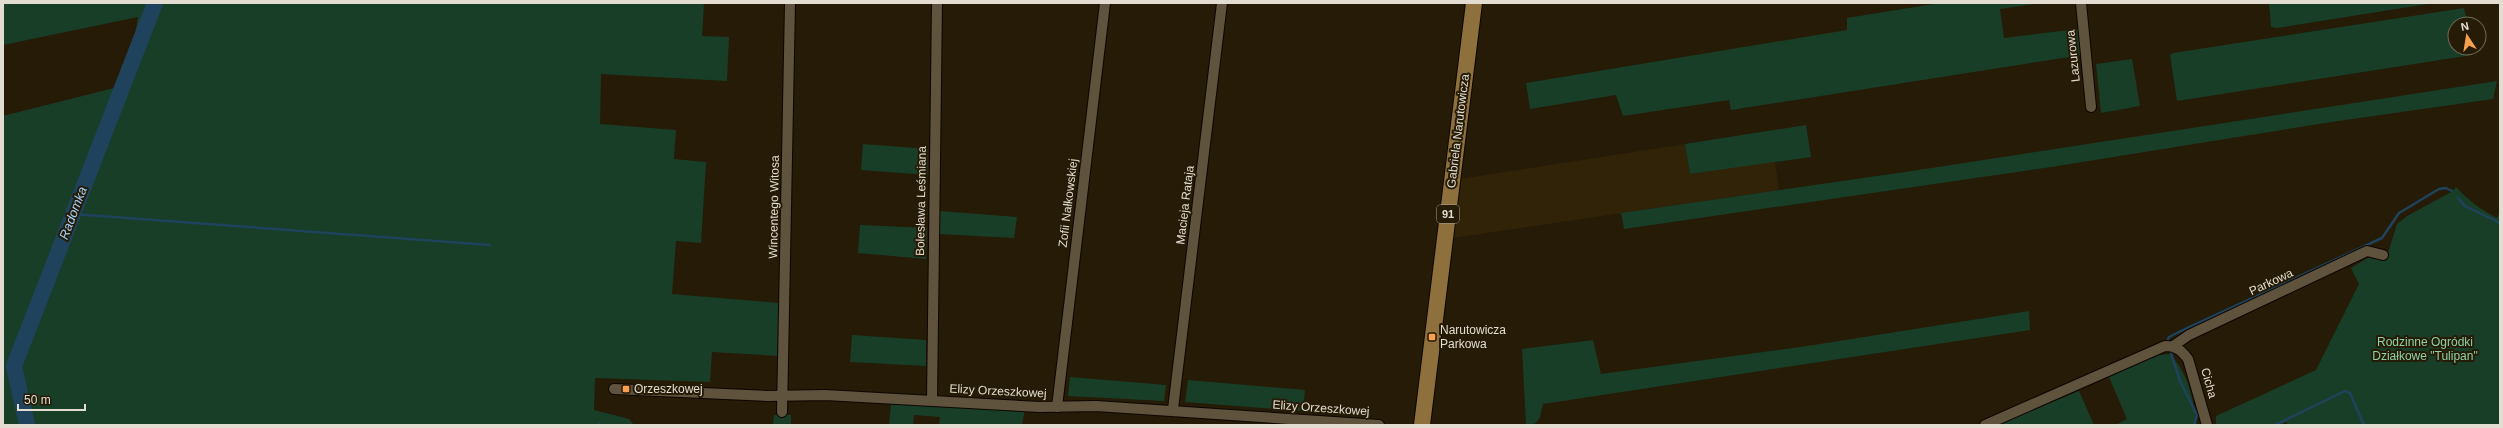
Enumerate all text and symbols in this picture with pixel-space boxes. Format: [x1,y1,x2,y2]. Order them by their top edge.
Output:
north arrow [2447,16,2487,56]
text: N [2460,20,2470,33]
street label: Lazurowa [2063,29,2083,83]
street label: Gabriela Narutowicza [1444,73,1472,189]
street label: Bolesława Leśmiana [913,146,929,256]
street label: Wincentego Witosa [766,155,782,259]
street label: Zofii Nałkowskiej [1056,158,1080,248]
street label: Macieja Rataja [1173,164,1197,245]
water label: Radomka [56,184,90,242]
road number: 91 [1437,205,1459,223]
street label: Parkowa [2247,266,2295,298]
place label: Narutowicza Parkowa [1440,323,1506,351]
marker: Narutowicza Parkowa [1427,332,1437,342]
park label: Rodzinne Ogródki Działkowe "Tulipan" [2372,335,2478,363]
street label: Cicha [2198,366,2220,400]
street label: Elizy Orzeszkowej [949,381,1047,401]
place label: Orzeszkowej [634,382,703,396]
marker: Orzeszkowej [621,384,631,394]
scale bar [18,386,85,412]
text: 50 m [24,393,51,407]
street label: Elizy Orzeszkowej [1272,398,1370,418]

